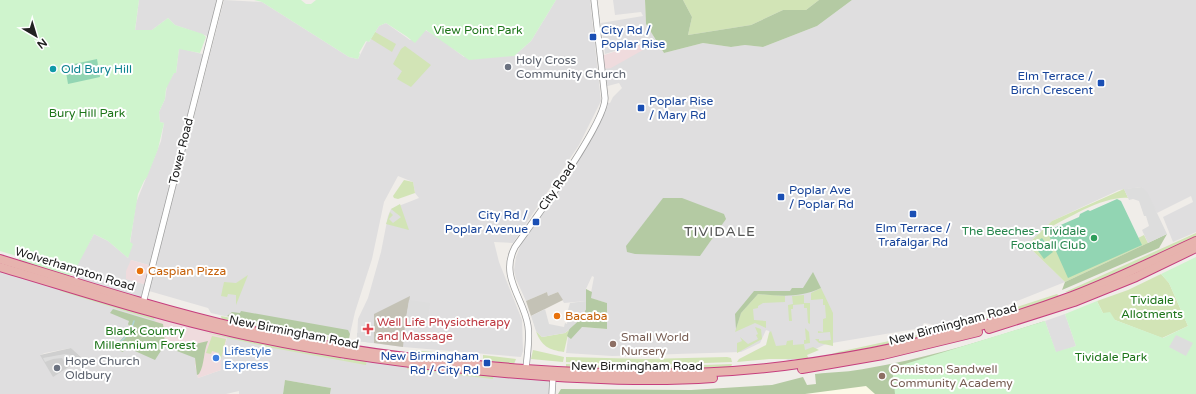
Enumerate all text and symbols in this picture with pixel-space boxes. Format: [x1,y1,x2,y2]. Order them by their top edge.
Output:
north arrow [16,16,56,56]
park label: View Point Park [433,23,523,37]
place label: City Rd / Poplar Rise [601,23,666,51]
marker: City Rd / Poplar Rise [588,32,598,42]
text: N [34,36,49,51]
place label: Holy Cross Community Church [516,53,626,81]
place label: Old Bury Hill [61,62,132,76]
marker: Holy Cross Community Church [503,62,513,72]
marker: Old Bury Hill [48,64,58,74]
place label: Elm Terrace / Birch Crescent [1010,69,1093,97]
marker: Elm Terrace / Birch Crescent [1096,78,1106,88]
place label: Poplar Rise / Mary Rd [649,94,714,122]
marker: Poplar Rise / Mary Rd [636,103,646,113]
park label: Bury Hill Park [49,106,126,120]
street label: Tower Road [166,116,196,186]
street label: City Road [536,159,578,213]
place label: Poplar Ave / Poplar Rd [789,183,854,211]
marker: Poplar Ave / Poplar Rd [776,192,786,202]
place label: City Rd / Poplar Avenue [445,208,528,236]
marker: Elm Terrace / Trafalgar Rd [908,209,918,219]
marker: City Rd / Poplar Avenue [531,217,541,227]
place label: Elm Terrace / Trafalgar Rd [875,221,951,249]
district label: TIVIDALE [684,223,756,240]
place label: The Beeches- Tividale Football Club [962,224,1086,252]
marker: The Beeches- Tividale Football Club [1089,233,1099,243]
street label: Wolverhampton Road [13,244,137,294]
place label: Caspian Pizza [148,264,226,278]
marker: Caspian Pizza [135,266,145,276]
park label: Tividale Allotments [1121,293,1183,321]
street label: New Birmingham Road [888,300,1018,348]
place label: Bacaba [565,309,608,323]
marker: Bacaba [552,311,562,321]
street label: New Birmingham Road [228,313,360,351]
place label: Well Life Physiotherapy and Massage [377,315,511,343]
marker: Well Life Physiotherapy and Massage [362,323,374,335]
park label: Black Country Millennium Forest [94,324,196,352]
place label: Small World Nursery [621,330,689,358]
marker: Small World Nursery [608,339,618,349]
place label: Lifestyle Express [224,344,272,372]
place label: New Birmingham Rd / City Rd [380,349,479,377]
park label: Tividale Park [1075,350,1148,364]
marker: Lifestyle Express [211,353,221,363]
place label: Hope Church Oldbury [65,354,140,382]
marker: New Birmingham Rd / City Rd [482,358,492,368]
street label: New Birmingham Road [571,359,703,373]
place label: Ormiston Sandwell Community Academy [890,362,1013,390]
marker: Hope Church Oldbury [52,363,62,373]
marker: Ormiston Sandwell Community Academy [877,371,887,381]

